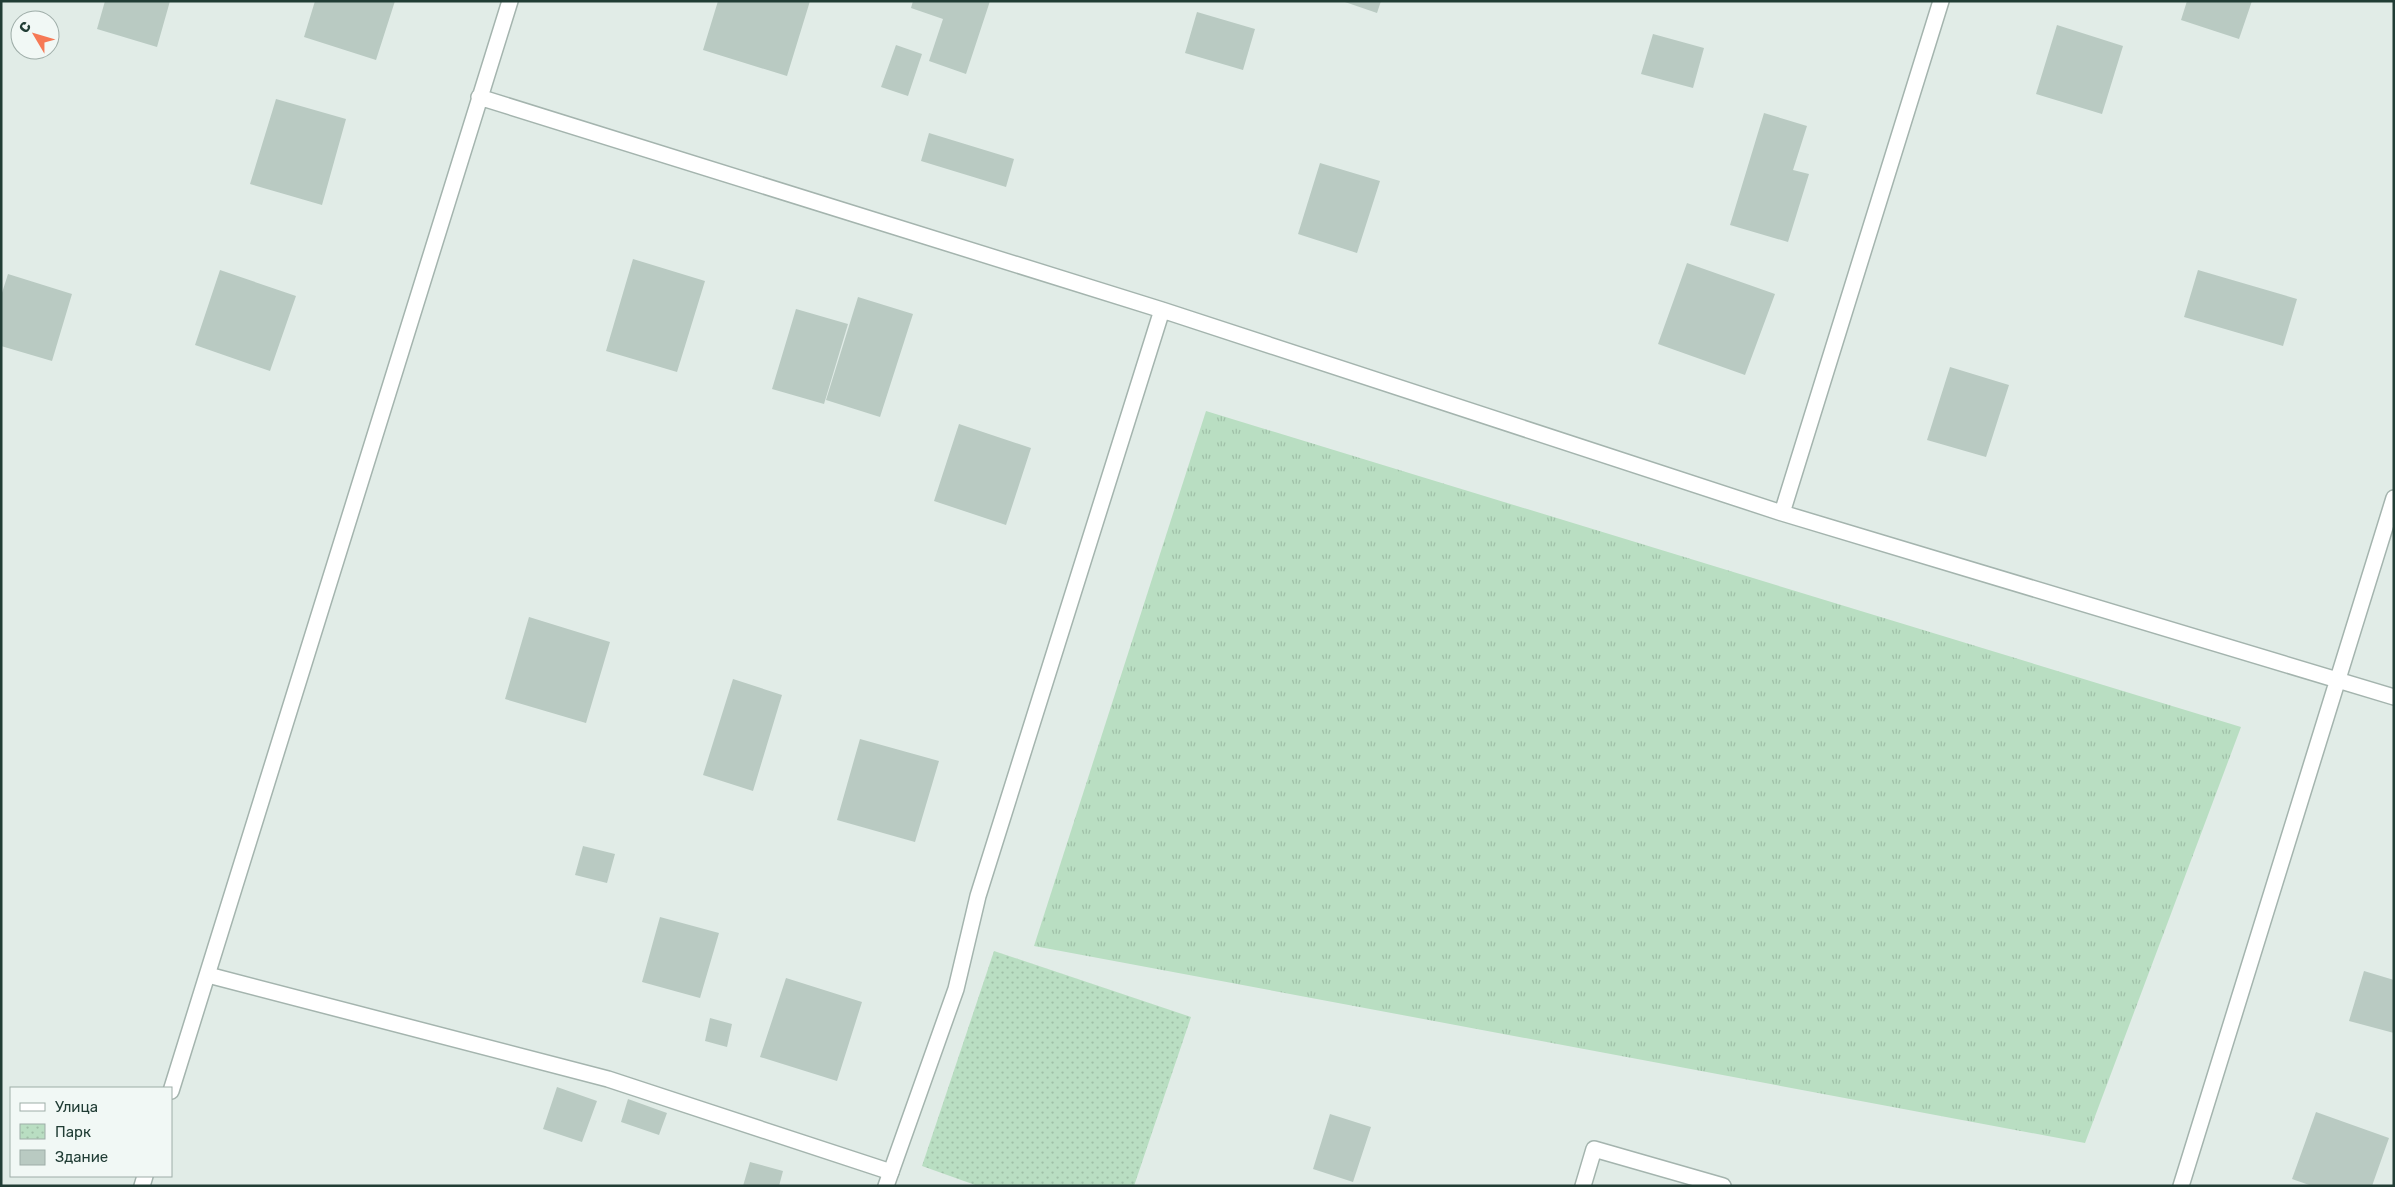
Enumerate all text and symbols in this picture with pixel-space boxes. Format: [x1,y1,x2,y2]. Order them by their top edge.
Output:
north arrow [10,10,60,60]
text: С [15,18,35,36]
legend [10,1087,172,1177]
text: Улица [55,1098,98,1116]
text: Парк [55,1123,91,1141]
text: Здание [55,1148,108,1166]

